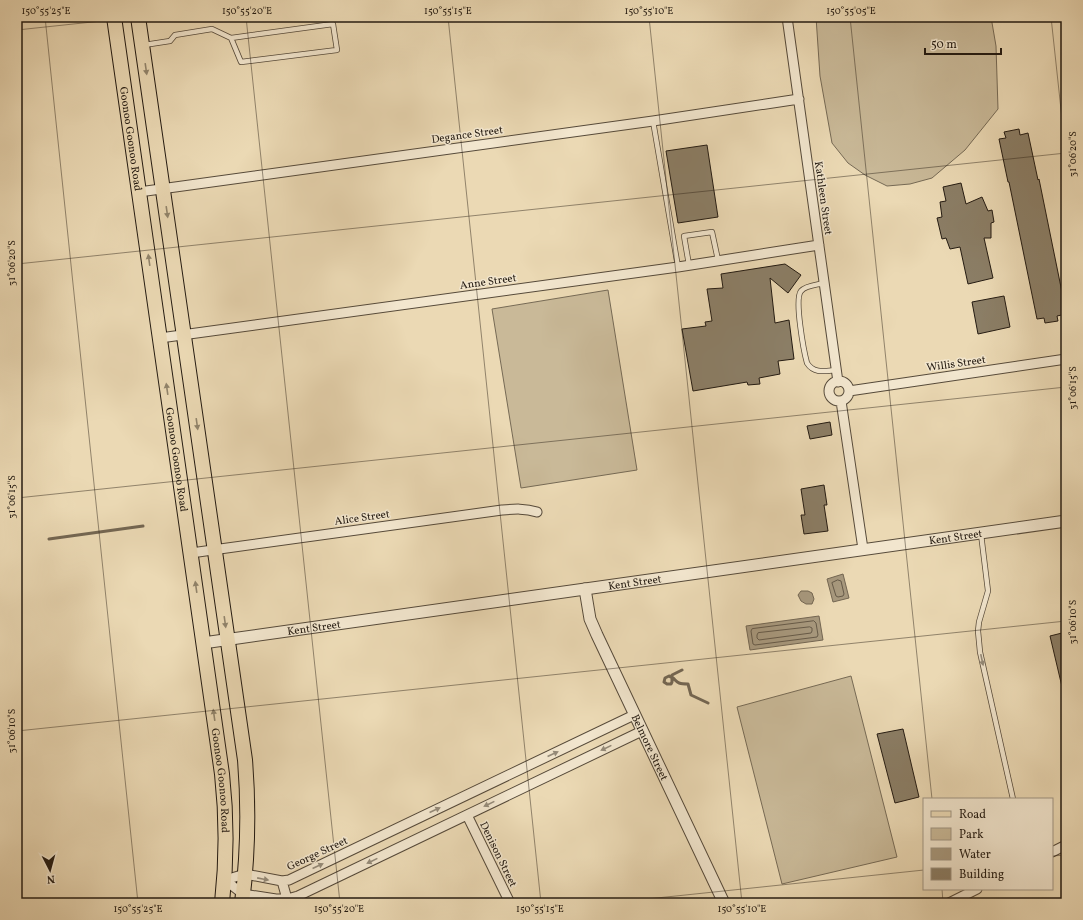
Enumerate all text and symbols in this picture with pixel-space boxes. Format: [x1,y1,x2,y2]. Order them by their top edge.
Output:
text: 150°55'25"E [21,4,71,18]
text: 150°55'20"E [222,4,272,18]
text: 150°55'15"E [424,4,472,18]
text: 150°55'10"E [625,4,673,18]
text: 150°55'05"E [826,4,876,18]
scale bar [925,30,1001,56]
text: 50 m [931,37,957,53]
one-way arrow [143,63,149,76]
street label: Goonoo Goonoo Road [115,86,145,192]
street label: Degance Street [430,123,504,148]
text: 31°06'20"S [1066,131,1080,177]
street label: Kathleen Street [810,160,835,236]
one-way arrow [164,206,170,218]
text: 31°06'20"S [5,240,19,286]
one-way arrow [146,254,152,266]
street label: Anne Street [459,271,518,294]
street label: Willis Street [926,353,987,376]
text: 31°06'15"S [1066,366,1080,410]
one-way arrow [164,383,170,395]
street label: Goonoo Goonoo Road [161,406,191,513]
one-way arrow [194,418,200,430]
text: 31°06'15"S [5,475,19,519]
street label: Alice Street [334,507,391,530]
street label: Kent Street [928,527,984,549]
street label: Kent Street [607,572,663,595]
one-way arrow [193,581,199,593]
text: 31°06'10"S [1066,600,1080,644]
one-way arrow [222,616,228,628]
street label: Kent Street [286,618,342,640]
one-way arrow [980,654,986,667]
text: 31°06'10"S [5,709,19,753]
one-way arrow [211,709,217,721]
street label: Belmore Street [627,712,671,784]
street label: Goonoo Goonoo Road [207,727,232,833]
one-way arrow [601,744,612,751]
one-way arrow [547,751,558,757]
legend [923,798,1053,890]
one-way arrow [484,801,495,807]
one-way arrow [430,807,441,813]
text: Road [959,807,986,823]
street label: Denison Street [475,819,520,890]
text: Park [959,827,984,843]
street label: George Street [285,834,351,875]
text: Water [959,847,991,863]
north arrow [30,850,70,890]
one-way arrow [367,857,378,864]
one-way arrow [312,863,324,869]
text: Building [959,867,1004,883]
text: N [46,871,56,886]
one-way arrow [257,876,270,882]
text: 150°55'25"E [113,902,163,916]
text: 150°55'20"E [314,902,364,916]
text: 150°55'15"E [516,902,564,916]
text: 150°55'10"E [718,902,766,916]

